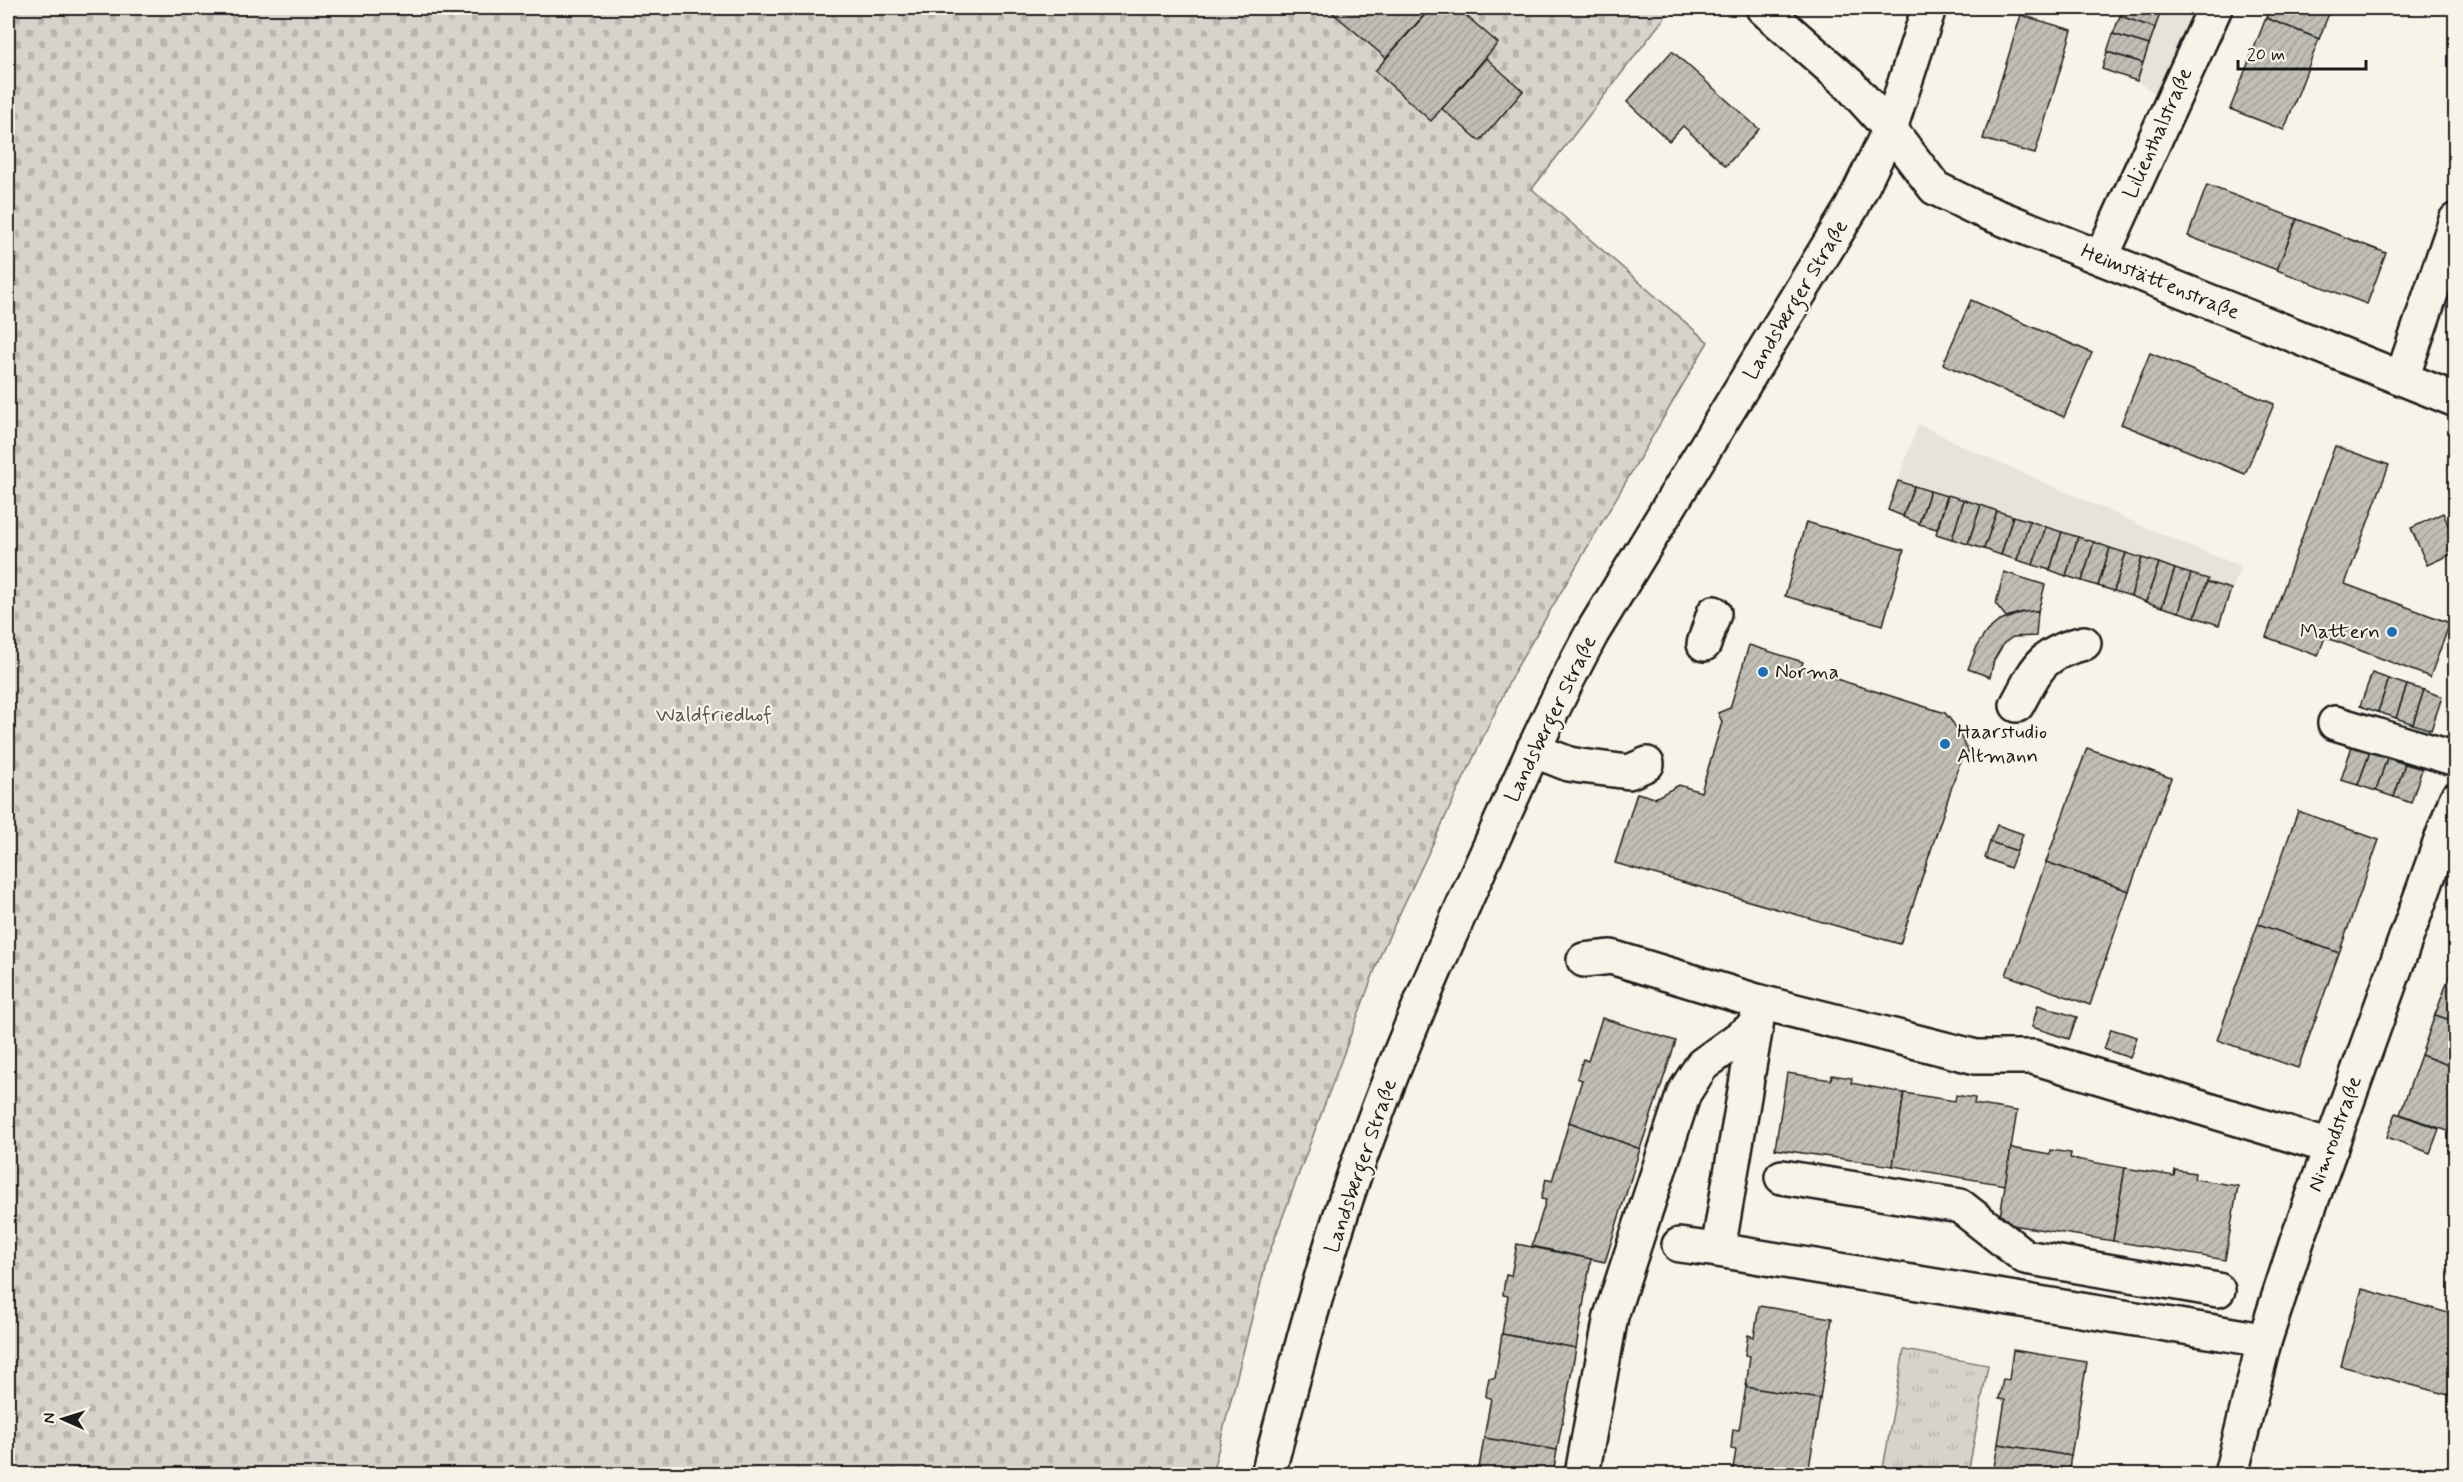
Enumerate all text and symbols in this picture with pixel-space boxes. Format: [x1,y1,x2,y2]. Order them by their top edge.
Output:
scale bar [2238,33,2366,71]
text: 20 m [2247,43,2285,67]
street label: Lilienthalstraße [2117,63,2199,203]
street label: Landsberger Straße [1737,215,1857,386]
street label: Heimstättenstraße [2077,237,2243,327]
place label: Mattern [2300,618,2380,646]
marker: Mattern [2385,625,2399,639]
street label: Landsberger Straße [1498,631,1605,808]
place label: Norma [1775,658,1839,686]
marker: Norma [1756,665,1770,679]
park label: Waldfriedhof [656,701,772,729]
place label: Haarstudio Altmann [1957,718,2047,770]
marker: Haarstudio Altmann [1938,737,1952,751]
street label: Nimrodstraße [2301,1072,2369,1196]
street label: Landsberger Straße [1318,1075,1406,1257]
north arrow [33,1389,93,1449]
text: N [39,1412,60,1424]

